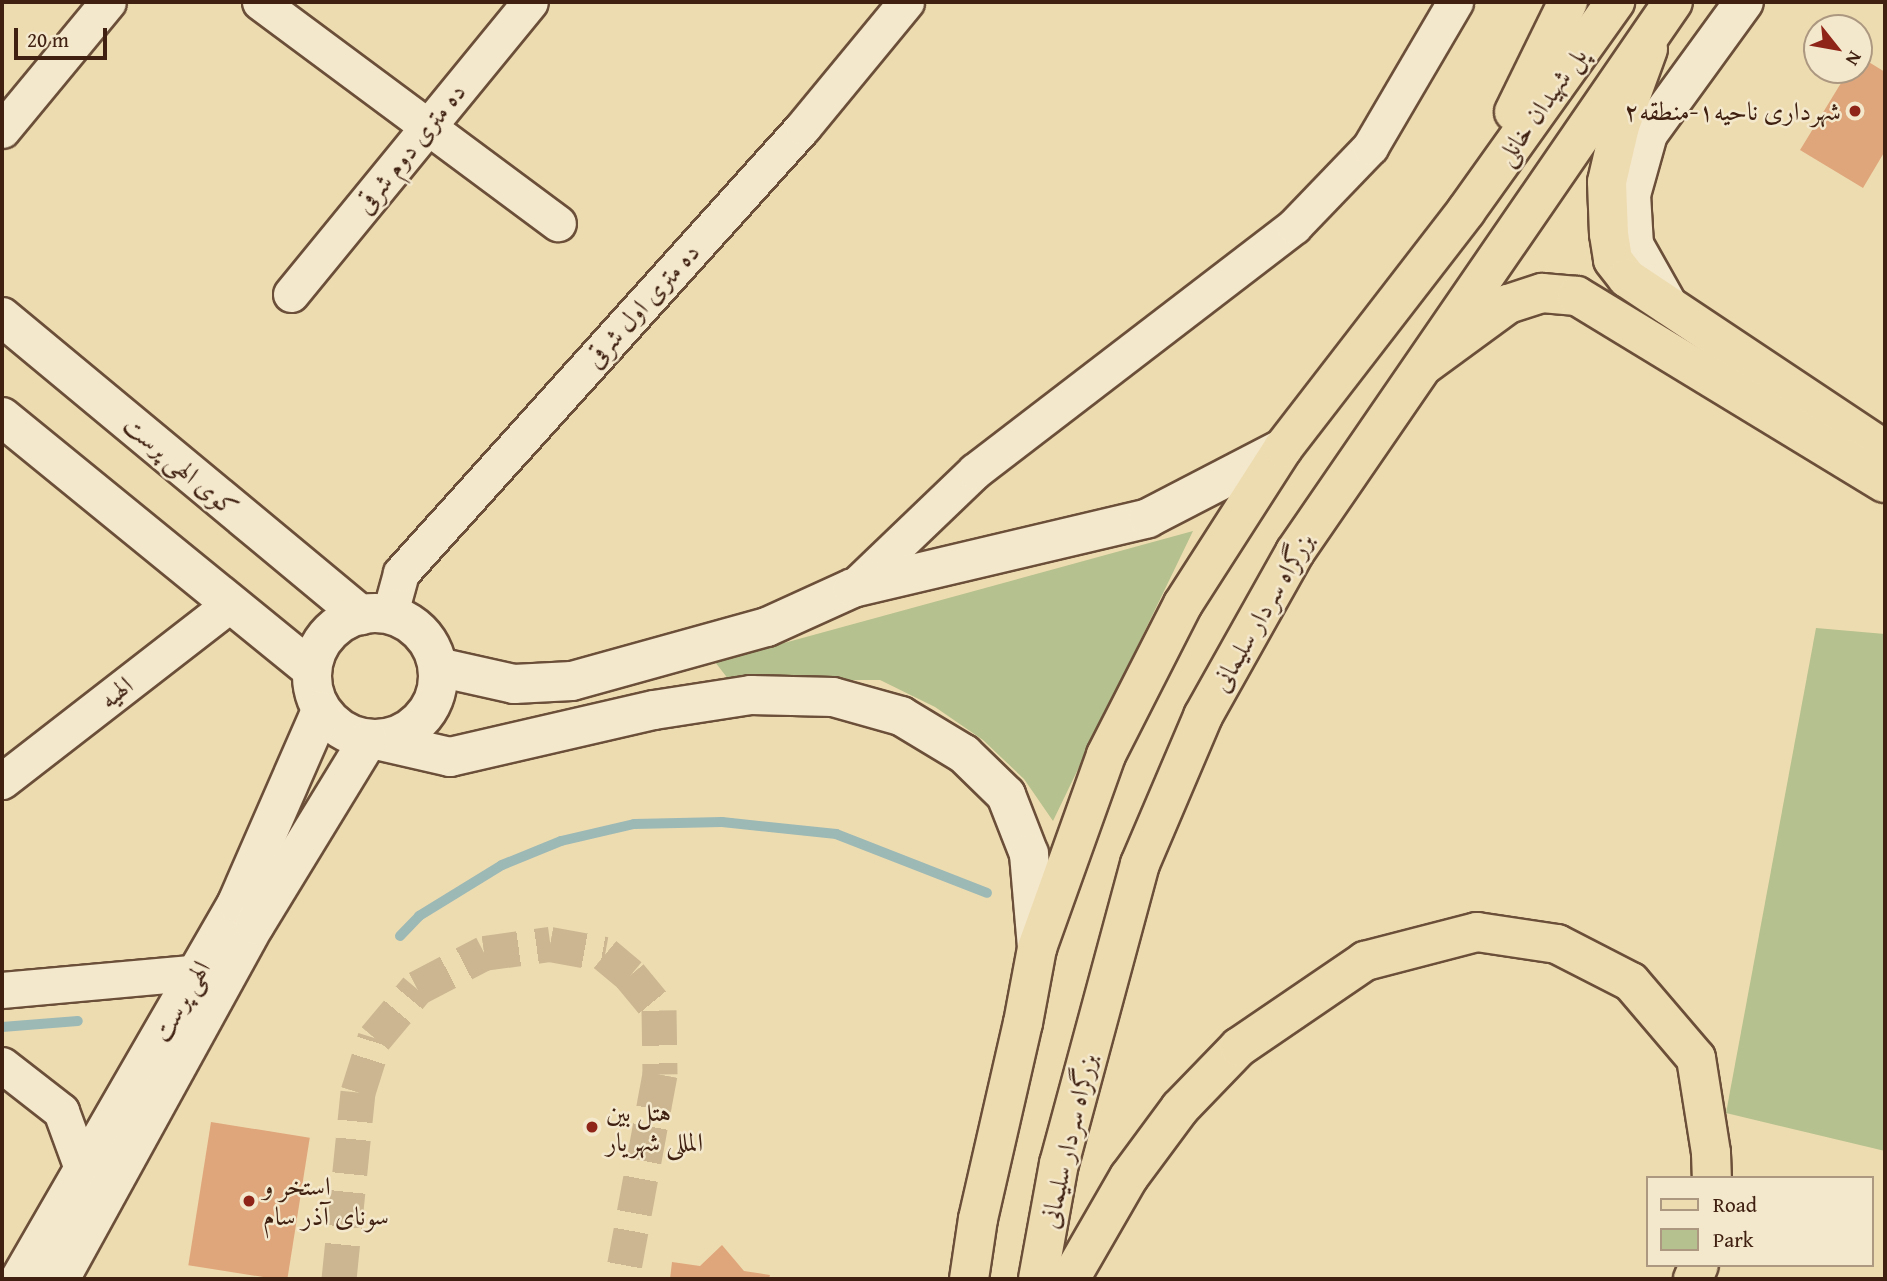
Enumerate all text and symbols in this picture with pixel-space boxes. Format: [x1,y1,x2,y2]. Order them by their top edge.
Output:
scale bar [18,14,110,58]
north arrow [1803,14,1873,84]
text: 20 m [27,24,69,55]
street label: پل شهیدان خانلی [1489,41,1593,171]
text: N [1839,46,1870,71]
street label: ده متری دوم شرقی [348,77,472,219]
place label: شهرداری ناحیه۱-منطقه۲ [1624,95,1841,127]
marker: شهرداری ناحیه۱-منطقه۲ [1847,103,1863,119]
street label: ده متری اول شرقی [578,236,706,374]
street label: کوی الهی پرست [117,409,245,523]
street label: بزرگراه سردار سلیمانی [1204,527,1320,697]
street label: الهیه [93,669,139,715]
street label: الهی پرست [145,955,217,1047]
street label: بزرگراه سردار سلیمانی [1033,1051,1103,1231]
place label: هتل بین المللی شهریار [606,1096,703,1158]
marker: هتل بین المللی شهریار [584,1119,600,1135]
place label: استخر و سونای آذر سام [263,1170,389,1232]
legend [1646,1176,1873,1267]
text: Road [1713,1189,1757,1220]
marker: استخر و سونای آذر سام [241,1193,257,1209]
text: Park [1713,1224,1754,1255]

